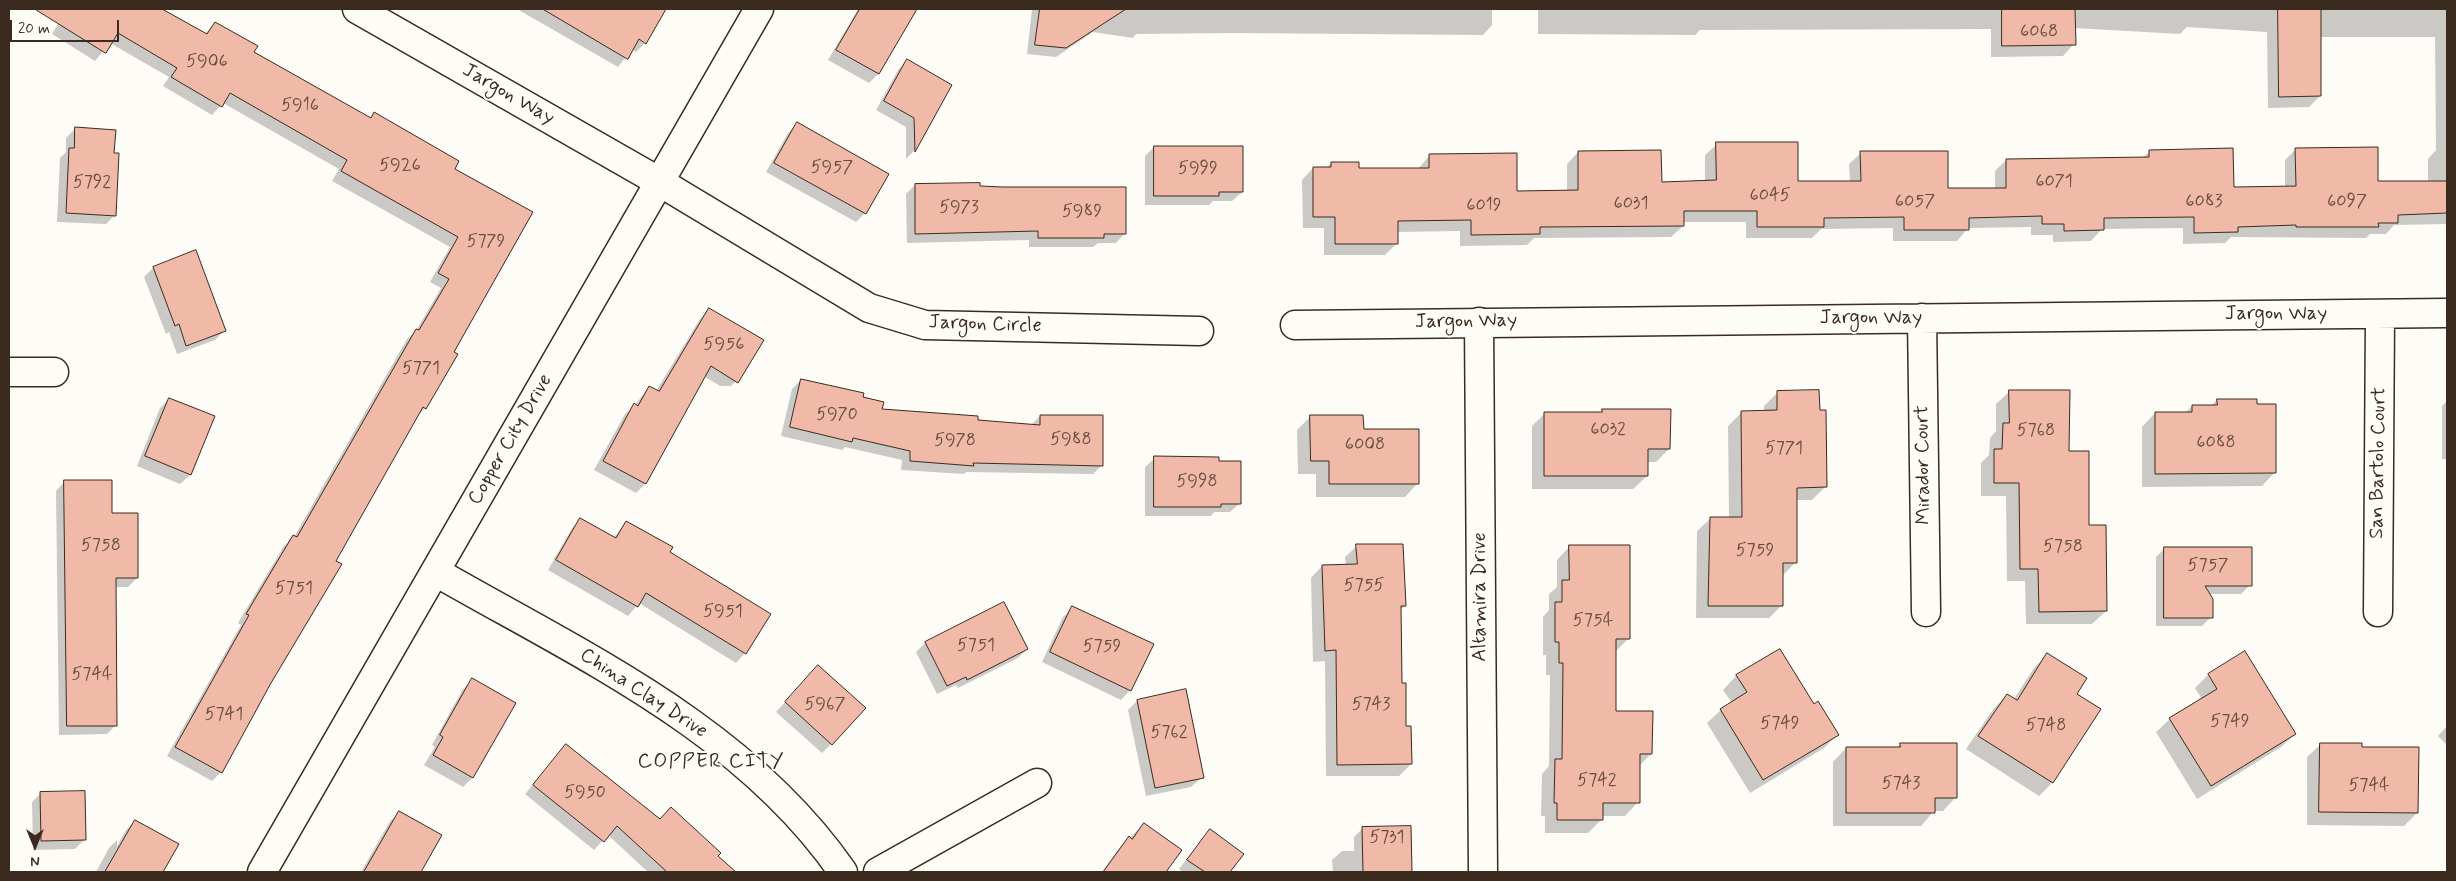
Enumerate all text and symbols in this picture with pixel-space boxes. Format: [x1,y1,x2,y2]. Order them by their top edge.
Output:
scale bar [12,10,121,42]
text: 20 m [18,19,50,39]
house number: 6068 [2020,21,2058,43]
house number: 5906 [186,51,228,73]
street label: Jargon Way [458,59,558,131]
house number: 5916 [281,95,319,117]
house number: 5926 [379,155,421,177]
house number: 5957 [811,157,853,179]
house number: 5999 [1178,158,1218,180]
house number: 6071 [2035,171,2073,193]
house number: 5792 [73,172,111,194]
house number: 6045 [1750,185,1790,207]
house number: 6057 [1895,191,1935,213]
house number: 6083 [2185,191,2223,213]
house number: 6097 [2327,191,2367,213]
house number: 6031 [1614,193,1648,215]
house number: 6019 [1466,195,1502,217]
house number: 5973 [939,197,979,219]
house number: 5989 [1062,201,1102,223]
house number: 5779 [467,231,505,253]
street label: Jargon Way [2225,303,2327,327]
street label: Jargon Way [1820,307,1922,331]
street label: Jargon Way [1415,309,1517,335]
street label: Jargon Circle [928,311,1042,339]
house number: 5956 [704,334,744,356]
house number: 5771 [402,358,440,380]
street label: Copper City Drive [464,370,558,510]
street label: San Bartolo Court [2366,387,2392,539]
house number: 5970 [816,404,858,426]
street label: Mirador Court [1911,405,1937,525]
house number: 6032 [1590,419,1626,441]
house number: 5768 [2017,420,2055,442]
house number: 5988 [1050,429,1092,451]
house number: 5978 [934,430,976,452]
house number: 6088 [2196,432,2236,454]
house number: 6008 [1345,434,1385,456]
house number: 5771 [1765,438,1803,460]
house number: 5998 [1176,471,1218,493]
street label: Altamira Drive [1469,532,1493,662]
house number: 5758 [81,535,121,557]
house number: 5758 [2043,536,2083,558]
house number: 5759 [1736,540,1774,562]
house number: 5757 [2188,555,2228,577]
house number: 5755 [1344,575,1384,597]
house number: 5751 [275,578,313,600]
house number: 5951 [703,601,743,623]
house number: 5754 [1573,610,1613,632]
house number: 5751 [957,635,995,657]
house number: 5759 [1083,636,1121,658]
street label: China Clay Drive [575,644,711,744]
house number: 5744 [72,664,112,686]
house number: 5967 [805,694,845,716]
house number: 5743 [1352,694,1390,716]
house number: 5741 [205,704,243,726]
house number: 5749 [2210,711,2250,733]
house number: 5749 [1760,713,1800,735]
house number: 5748 [2026,715,2066,737]
house number: 5762 [1150,722,1188,744]
district label: COPPER CITY [634,750,788,776]
house number: 5742 [1577,770,1617,792]
house number: 5743 [1882,773,1920,795]
house number: 5744 [2349,775,2389,797]
house number: 5950 [564,782,606,804]
north arrow [10,821,60,871]
house number: 5731 [1369,827,1405,849]
text: N [30,852,40,870]

